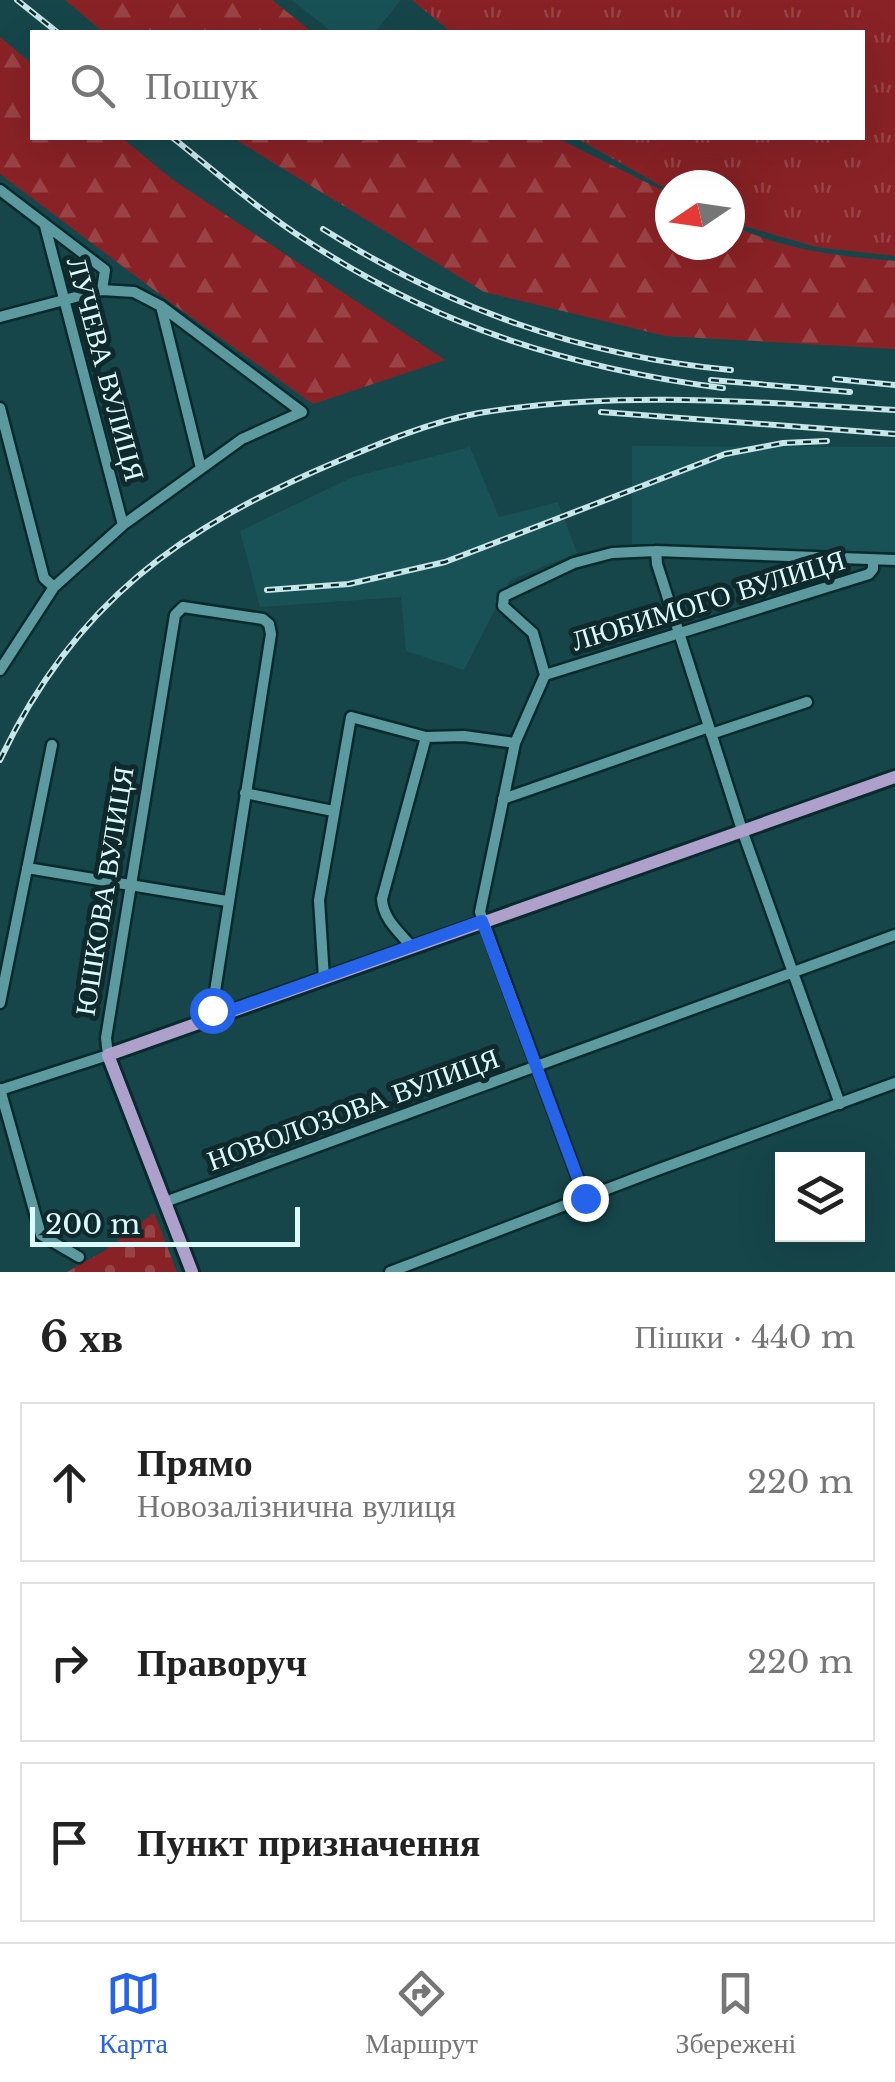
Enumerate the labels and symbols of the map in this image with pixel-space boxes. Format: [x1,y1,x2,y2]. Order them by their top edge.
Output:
north arrow [655,170,745,260]
street label: ЛУЧЕВА ВУЛИЦЯ [59,253,152,485]
street label: ЛЮБИМОГО ВУЛИЦЯ [567,542,849,659]
street label: ЮШКОВА ВУЛИЦЯ [68,764,141,1018]
route start [190,988,236,1034]
street label: НОВОЛОЗОВА ВУЛИЦЯ [203,1040,504,1179]
route end [563,1176,609,1222]
scale bar [30,1202,300,1246]

